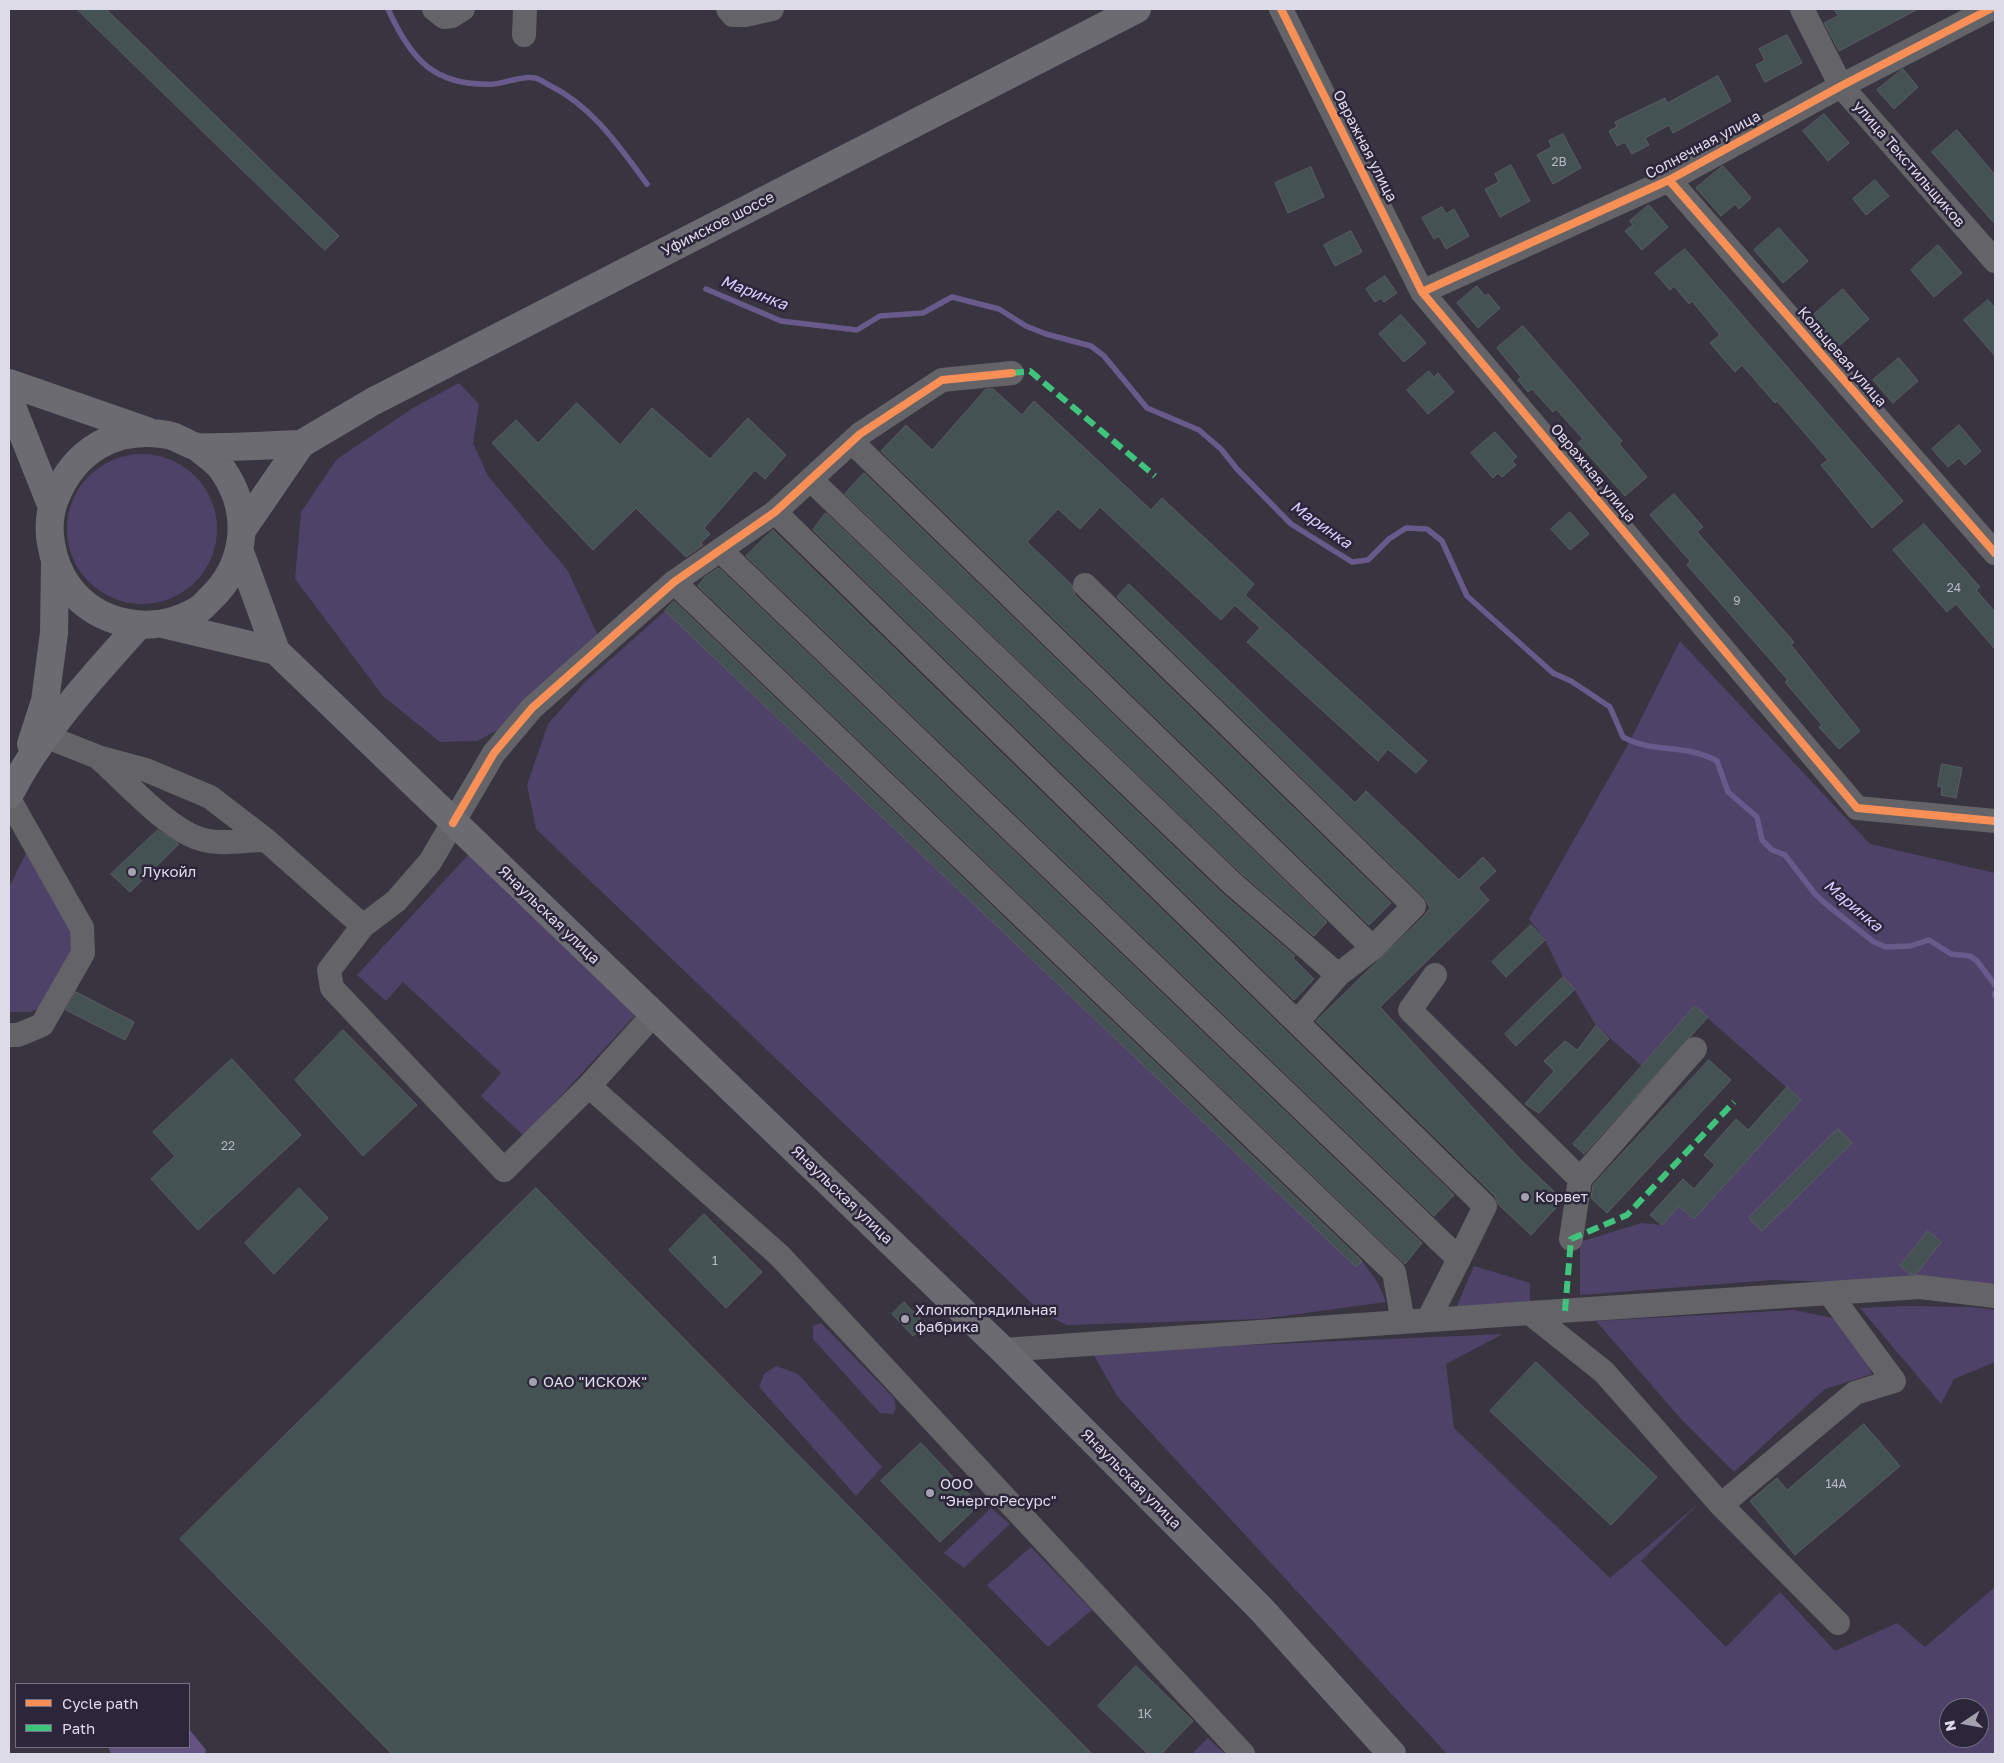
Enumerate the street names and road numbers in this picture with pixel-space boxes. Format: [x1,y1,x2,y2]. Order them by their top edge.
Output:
street label: Овражная улица [1329,87,1401,205]
street label: улица Текстильщиков [1849,97,1969,231]
street label: Солнечная улица [1642,107,1764,183]
street label: Уфимское шоссе [659,188,777,260]
street label: Кольцевая улица [1794,303,1890,411]
street label: Овражная улица [1547,420,1639,526]
street label: Янаульская улица [495,862,603,968]
street label: Янаульская улица [788,1142,896,1248]
street label: Янаульская улица [1077,1425,1185,1533]

